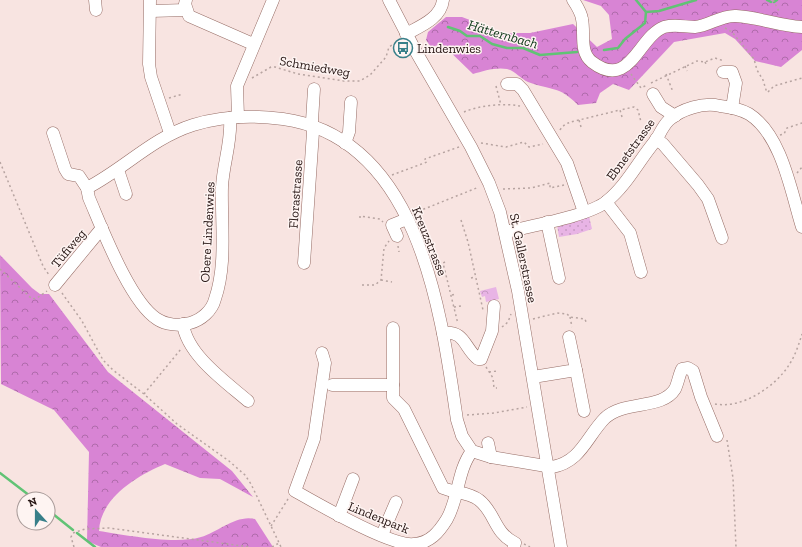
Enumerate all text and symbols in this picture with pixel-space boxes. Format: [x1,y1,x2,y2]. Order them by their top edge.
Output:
water label: Hätternbach [466,16,540,53]
bus stop icon: Lindenwies [392,37,414,59]
place label: Lindenwies [417,41,481,56]
street label: Schmiedweg [279,53,351,80]
street label: Ebnetstrasse [603,115,658,183]
street label: Florastrasse [286,159,305,229]
street label: Obere Lindenwies [197,181,218,283]
street label: Kreuzstrasse [409,205,450,278]
street label: St. Gallerstrasse [507,212,540,304]
street label: Tüfiweg [48,226,89,271]
north arrow [16,491,56,531]
text: N [26,494,39,510]
street label: Lindenpark [346,498,412,537]

